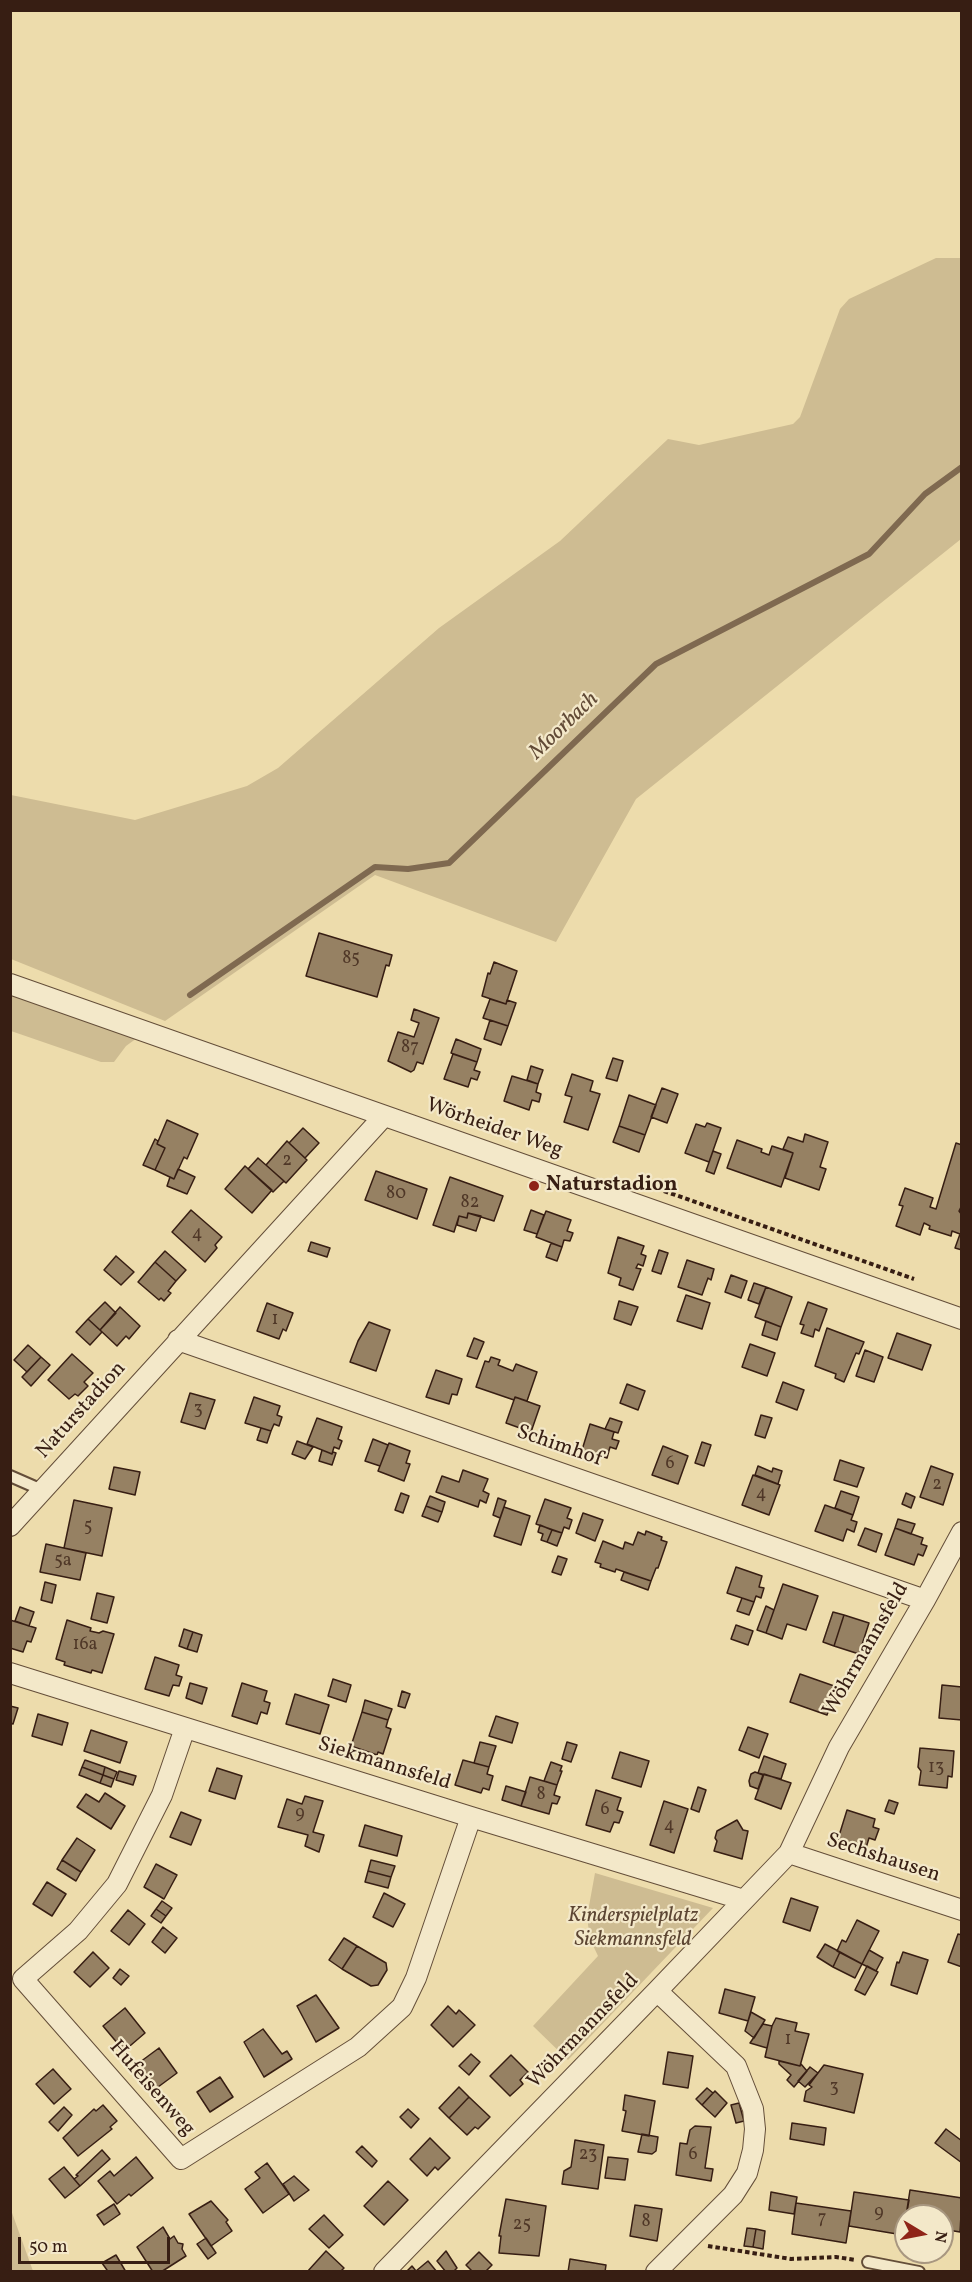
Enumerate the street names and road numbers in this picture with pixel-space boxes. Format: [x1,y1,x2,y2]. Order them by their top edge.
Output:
street label: Wörheider Weg [422,1094,566,1164]
street label: Naturstadion [32,1357,132,1465]
street label: Schimhof [513,1421,605,1473]
street label: Wöhrmannsfeld [819,1579,915,1721]
street label: Siekmannsfeld [314,1733,454,1797]
street label: Sechshausen [823,1829,943,1889]
street label: Wöhrmannsfeld [523,1969,645,2095]
street label: Hufeisenweg [103,2036,199,2142]

